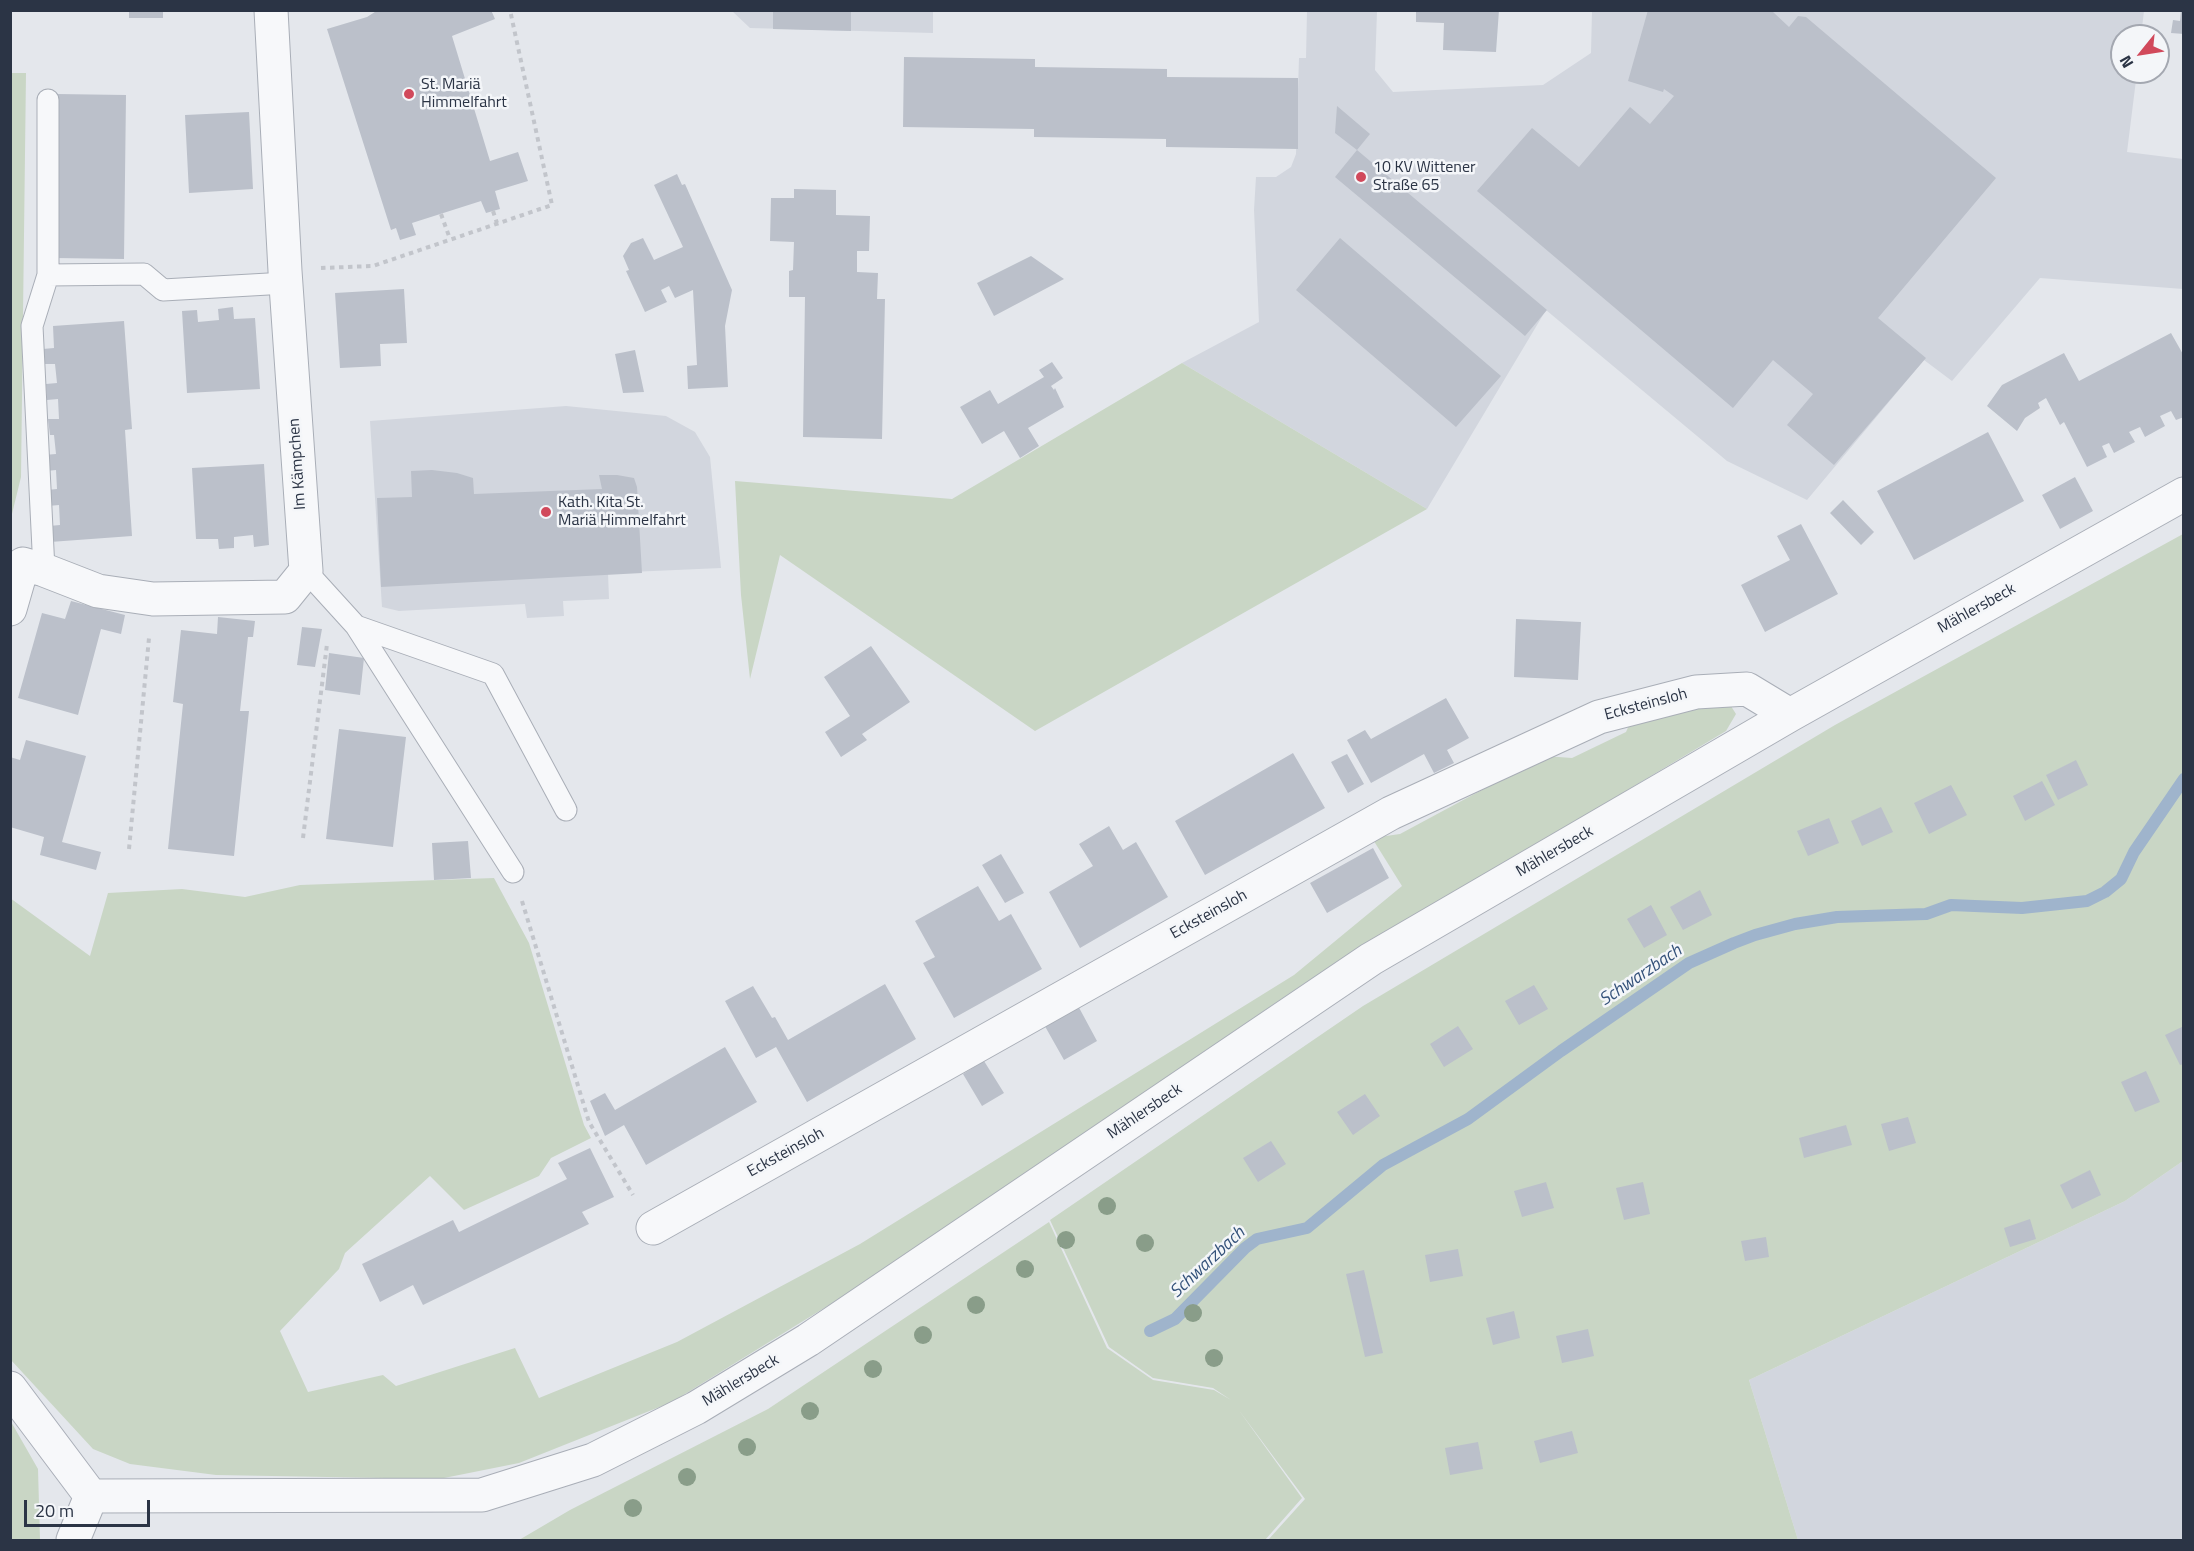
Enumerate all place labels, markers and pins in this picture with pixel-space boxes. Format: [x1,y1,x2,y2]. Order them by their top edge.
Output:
place label: St. Mariä Himmelfahrt [421,75,507,113]
marker: St. Mariä Himmelfahrt [402,87,416,101]
place label: 10 KV Wittener Straße 65 [1373,158,1476,196]
marker: 10 KV Wittener Straße 65 [1354,170,1368,184]
place label: Kath. Kita St. Mariä Himmelfahrt [558,493,686,531]
marker: Kath. Kita St. Mariä Himmelfahrt [539,505,553,519]

